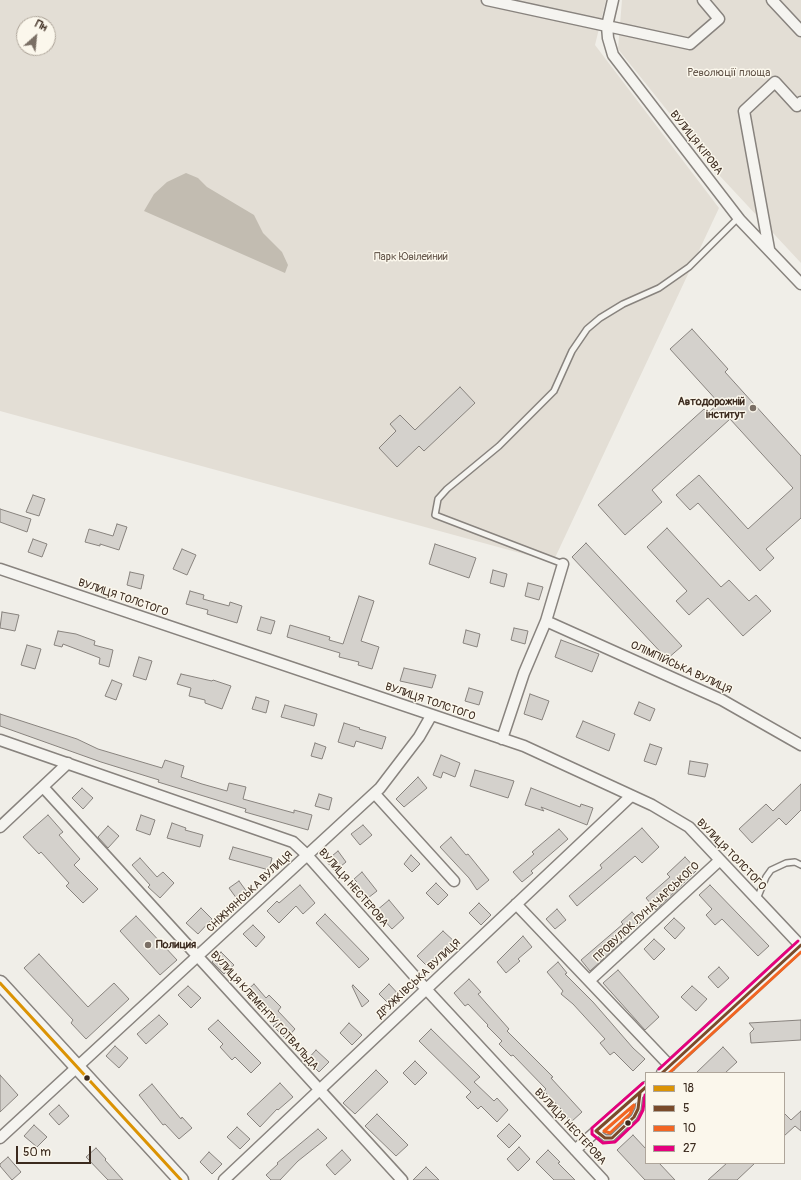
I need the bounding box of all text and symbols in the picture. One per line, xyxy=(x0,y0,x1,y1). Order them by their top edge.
north arrow xyxy=(16,16,56,56)
text: Пн xyxy=(33,17,50,34)
park label: Революції площа xyxy=(688,66,770,80)
street label: ВУЛИЦЯ КІРОВА xyxy=(667,108,725,178)
park label: Парк Ювілейний xyxy=(374,250,448,264)
place label: Автодорожній інститут xyxy=(678,395,745,421)
marker: Автодорожній інститут xyxy=(748,403,758,413)
street label: ВУЛИЦЯ ТОЛСТОГО xyxy=(76,576,170,620)
street label: ОЛІМПІЙСЬКА ВУЛИЦЯ xyxy=(628,639,734,697)
street label: ВУЛИЦЯ ТОЛСТОГО xyxy=(383,680,477,724)
street label: ВУЛИЦЯ ТОЛСТОГО xyxy=(693,816,769,894)
street label: ВУЛИЦЯ НЕСТЕРОВА xyxy=(315,846,391,930)
street label: СНІЖНЯНСЬКА ВУЛИЦЯ xyxy=(204,849,296,935)
street label: ПРОВУЛОК ЛУНАЧАРСЬКОГО xyxy=(591,860,703,964)
street label: ДРУЖКІВСЬКА ВУЛИЦЯ xyxy=(374,937,464,1021)
place label: Полиция xyxy=(156,938,196,952)
marker: Полиция xyxy=(143,940,153,950)
street label: ВУЛИЦЯ КЛЕМЕНТУ ГОТВАЛЬДА xyxy=(207,949,321,1073)
legend xyxy=(645,1072,785,1164)
unlabelled marker xyxy=(82,1073,92,1083)
text: 18 xyxy=(683,1081,694,1096)
street label: ВУЛИЦЯ НЕСТЕРОВА xyxy=(531,1086,609,1168)
text: 5 xyxy=(683,1101,690,1116)
unlabelled marker xyxy=(623,1118,633,1128)
text: 10 xyxy=(683,1121,696,1136)
scale bar xyxy=(18,1138,93,1164)
text: 27 xyxy=(683,1141,696,1156)
text: 50 m xyxy=(23,1145,51,1160)

